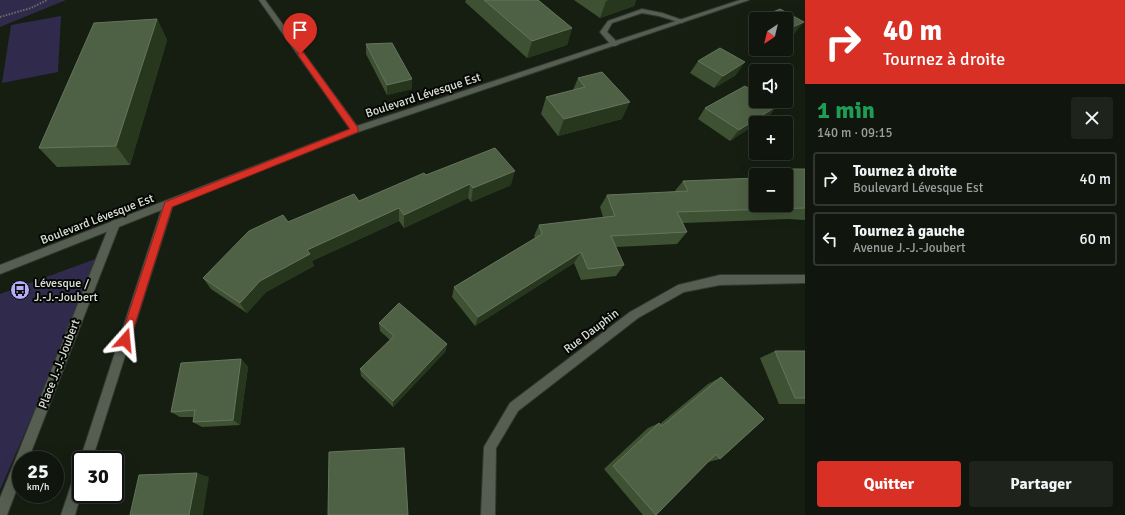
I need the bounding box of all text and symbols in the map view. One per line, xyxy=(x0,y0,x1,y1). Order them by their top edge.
north arrow xyxy=(749,12,793,56)
map controls xyxy=(749,12,793,212)
pin xyxy=(283,13,317,54)
text: 40 m xyxy=(883,14,942,48)
icon: right xyxy=(817,16,869,68)
icon: arrive xyxy=(289,19,311,41)
text: Tournez à droite xyxy=(883,48,1005,70)
button: sound xyxy=(749,64,793,108)
street label: Boulevard Lévesque Est xyxy=(364,70,483,121)
text: 1 min xyxy=(817,95,875,125)
button: close xyxy=(1071,97,1113,139)
button: + xyxy=(749,116,793,160)
text: 140 m · 09:15 xyxy=(817,125,893,141)
text: Tournez à droite xyxy=(853,162,957,180)
button: − xyxy=(749,168,793,212)
icon: right xyxy=(819,168,841,190)
text: 40 m xyxy=(1080,170,1111,188)
text: Boulevard Lévesque Est xyxy=(853,180,983,196)
street label: Boulevard Lévesque Est xyxy=(38,191,156,248)
text: Tournez à gauche xyxy=(853,222,965,240)
icon: left xyxy=(819,228,841,250)
text: 60 m xyxy=(1080,230,1111,248)
text: Avenue J.-J.-Joubert xyxy=(853,240,966,256)
place label: Lévesque / J.-J.-Joubert xyxy=(34,276,98,305)
bus stop icon: Lévesque / J.-J.-Joubert xyxy=(9,279,31,301)
street label: Rue Dauphin xyxy=(561,306,622,357)
street label: Place J.-J.-Joubert xyxy=(36,317,83,411)
position arrow xyxy=(104,319,146,361)
speed limit sign: 30 xyxy=(72,451,124,503)
text: 25 xyxy=(27,459,49,484)
button: Quitter xyxy=(817,461,961,507)
button: Partager xyxy=(969,461,1113,507)
text: km/h xyxy=(27,481,49,493)

